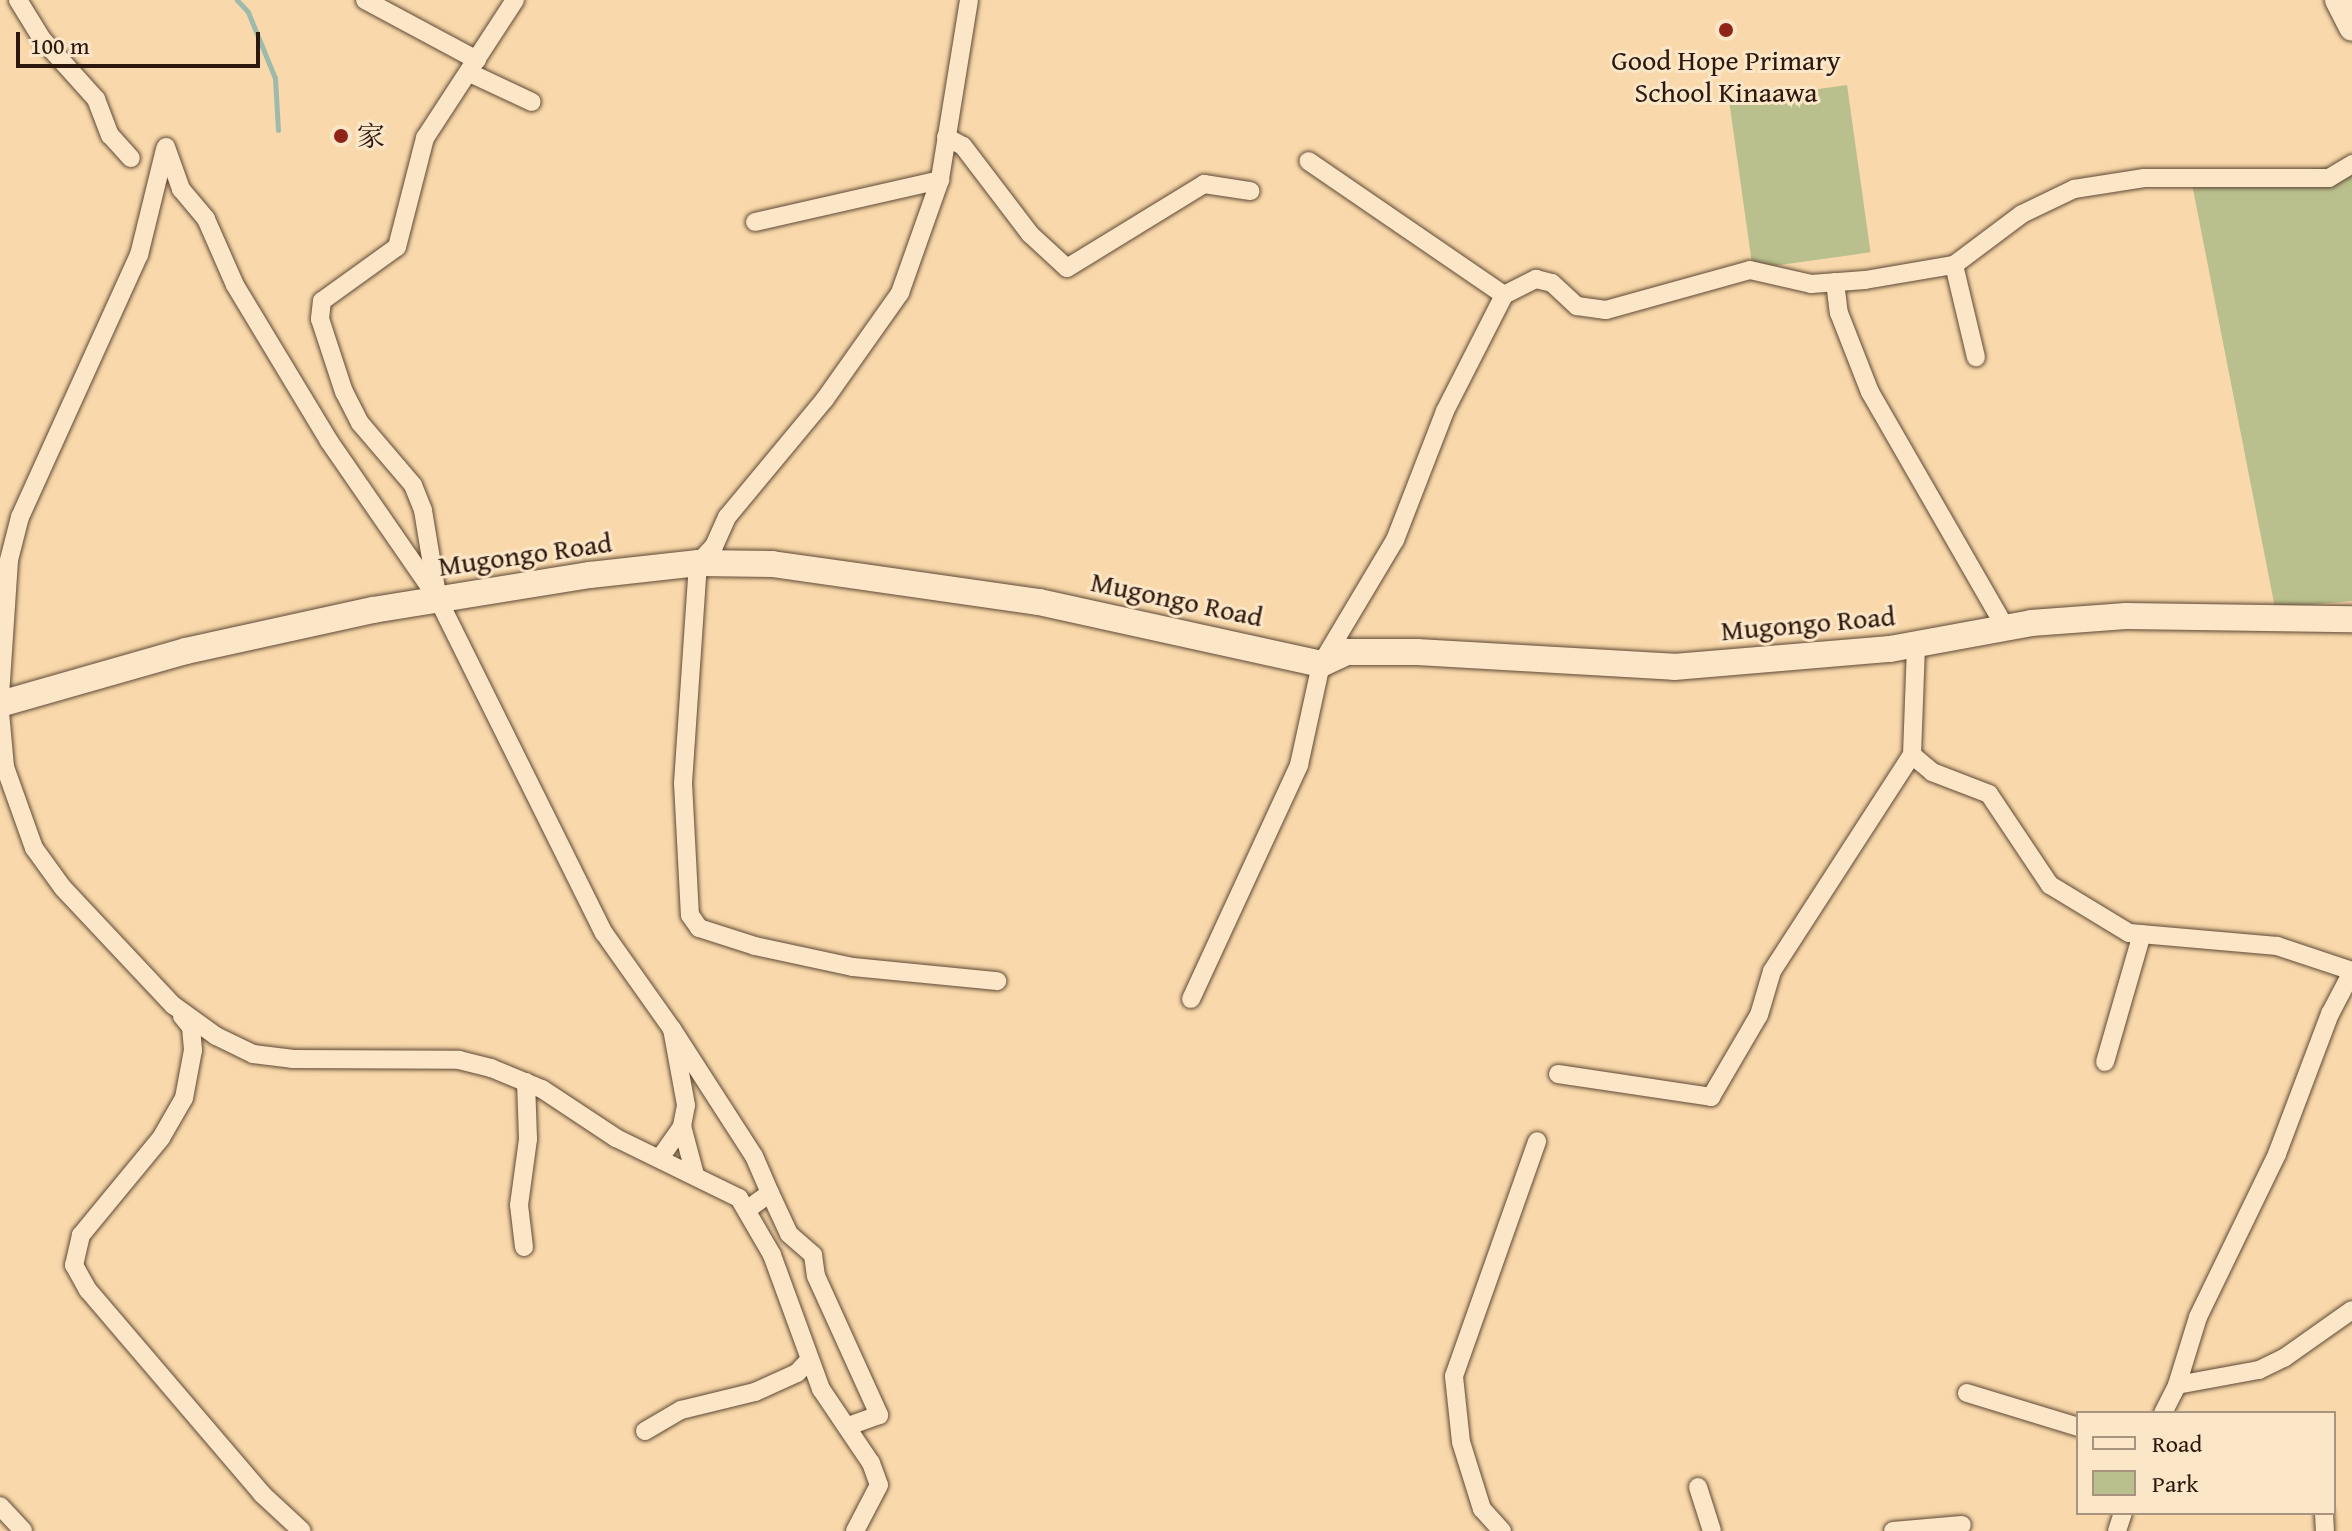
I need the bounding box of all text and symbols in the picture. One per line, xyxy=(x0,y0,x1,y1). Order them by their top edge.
scale bar xyxy=(20,16,264,66)
marker: Good Hope Primary School Kinaawa xyxy=(1717,21,1735,39)
text: 100 m xyxy=(30,28,90,63)
place label: Good Hope Primary School Kinaawa xyxy=(1611,43,1841,109)
place label: 家 xyxy=(357,119,385,153)
marker: 家 xyxy=(332,127,350,145)
street label: Mugongo Road xyxy=(436,525,614,583)
street label: Mugongo Road xyxy=(1088,564,1266,634)
street label: Mugongo Road xyxy=(1719,599,1897,647)
legend xyxy=(2076,1411,2336,1515)
text: Road xyxy=(2152,1426,2202,1461)
text: Park xyxy=(2152,1466,2198,1501)

